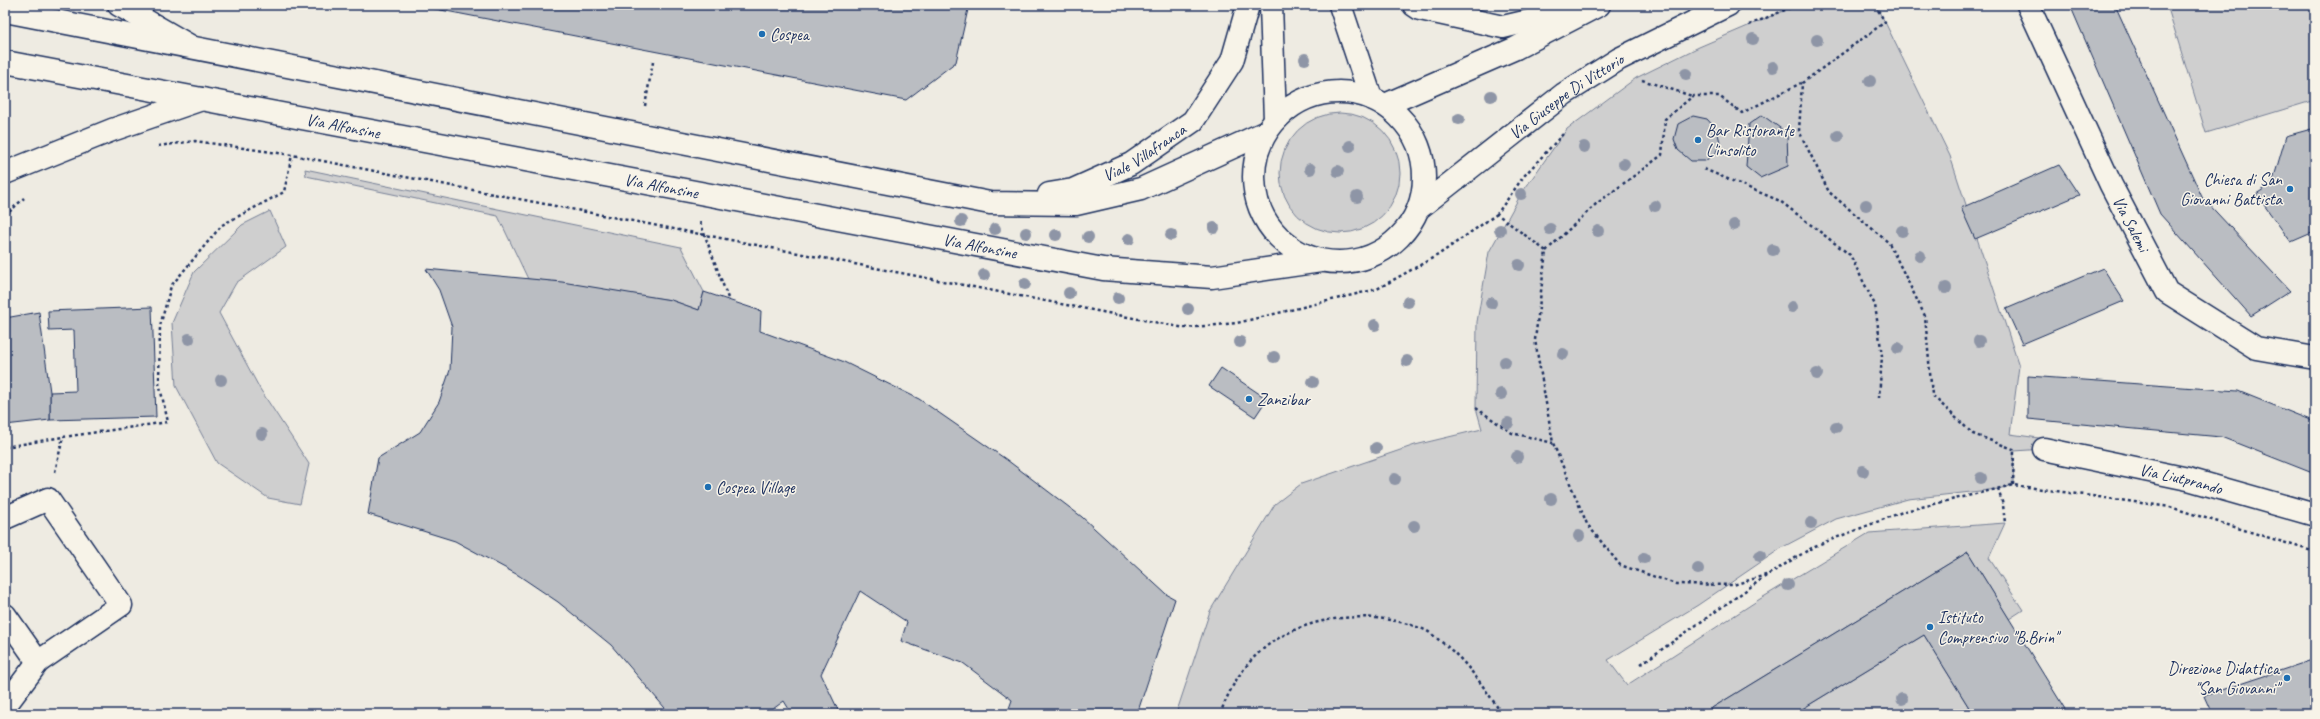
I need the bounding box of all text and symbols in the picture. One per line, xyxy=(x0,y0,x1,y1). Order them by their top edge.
place label: Cospea xyxy=(770,24,811,45)
marker: Cospea xyxy=(757,29,767,39)
street label: Via Giuseppe Di Vittorio xyxy=(1505,47,1628,144)
street label: Via Alfonsine xyxy=(304,108,383,143)
street label: Viale Villafranca xyxy=(1099,118,1191,186)
place label: Bar Ristorante L'insolito xyxy=(1706,120,1795,161)
marker: Bar Ristorante L'insolito xyxy=(1693,135,1703,145)
street label: Via Alfonsine xyxy=(623,169,702,203)
place label: Chiesa di San Giovanni Battista xyxy=(2180,169,2284,210)
marker: Chiesa di San Giovanni Battista xyxy=(2285,184,2295,194)
street label: Via Salemi xyxy=(2108,192,2155,257)
street label: Via Alfonsine xyxy=(941,229,1020,263)
place label: Zanzibar xyxy=(1257,389,1312,410)
marker: Zanzibar xyxy=(1244,394,1254,404)
street label: Via Liutprando xyxy=(2138,459,2226,499)
place label: Cospea Village xyxy=(716,477,796,498)
marker: Cospea Village xyxy=(703,482,713,492)
place label: Istituto Comprensivo "B.Brin" xyxy=(1938,607,2062,648)
marker: Istituto Comprensivo "B.Brin" xyxy=(1925,622,1935,632)
place label: Direzione Didattica "San Giovanni" xyxy=(2168,658,2283,699)
marker: Direzione Didattica "San Giovanni" xyxy=(2282,673,2292,683)

